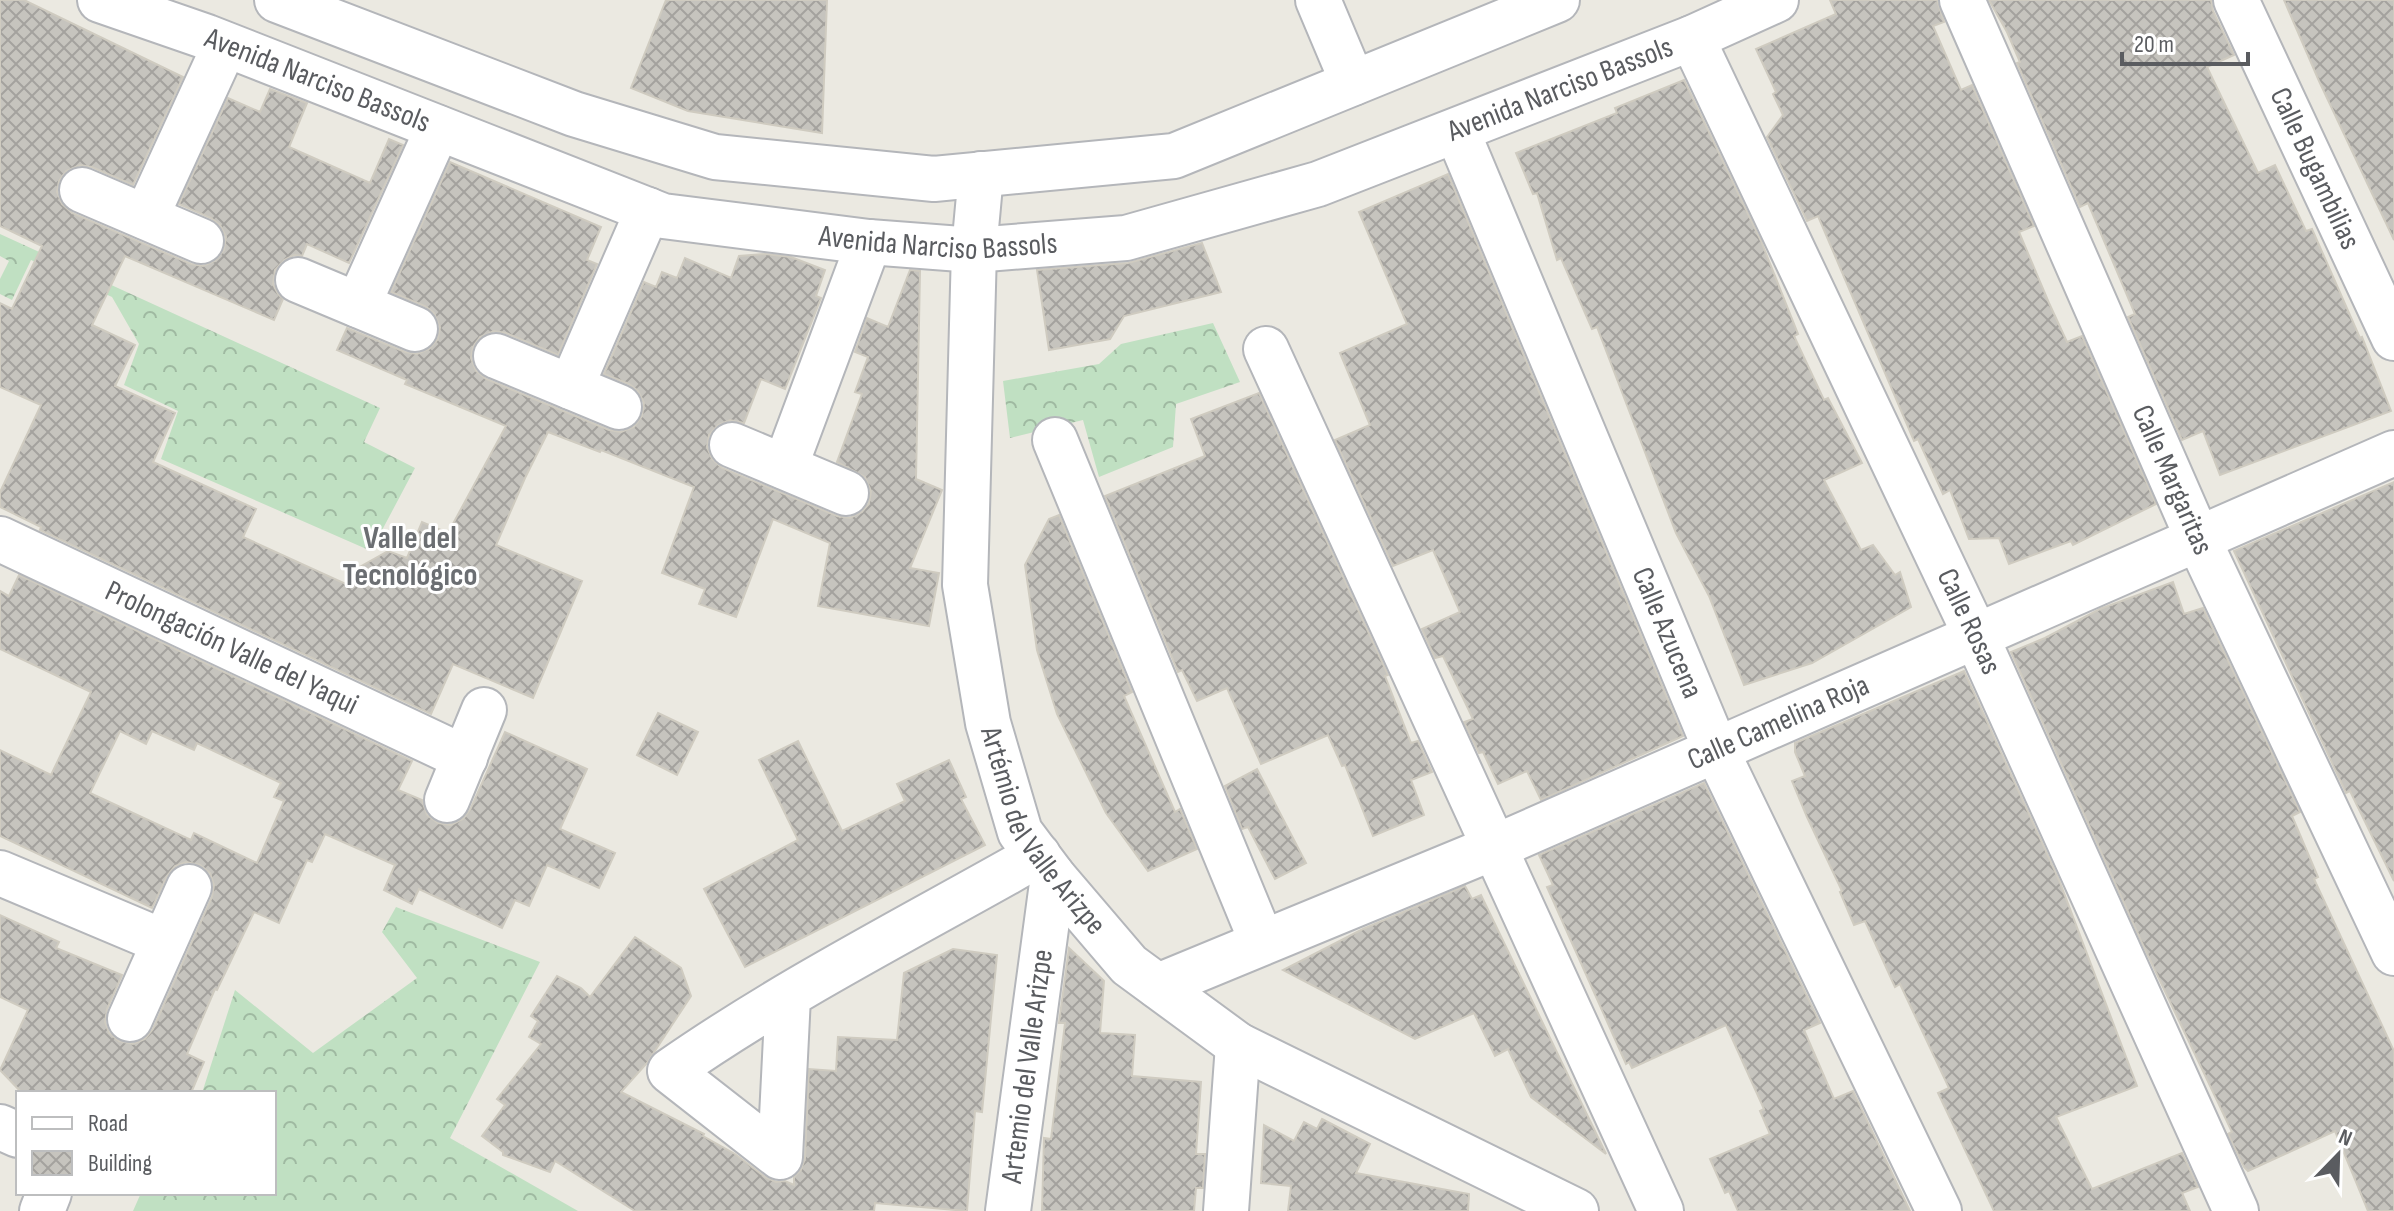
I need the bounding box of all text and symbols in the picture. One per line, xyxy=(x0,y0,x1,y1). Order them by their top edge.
scale bar xyxy=(2122,16,2248,66)
street label: Avenida Narciso Bassols xyxy=(199,20,435,141)
street label: Avenida Narciso Bassols xyxy=(1441,29,1678,150)
text: 20 m xyxy=(2134,30,2174,59)
street label: Calle Bugambilias xyxy=(2262,82,2368,255)
street label: Avenida Narciso Bassols xyxy=(816,218,1059,268)
street label: Calle Margaritas xyxy=(2124,400,2221,561)
district label: Valle del Tecnológico xyxy=(343,519,477,595)
street label: Calle Azucena xyxy=(1624,562,1710,704)
street label: Calle Rosas xyxy=(1929,563,2009,680)
street label: Prolongación Valle del Yaqui xyxy=(99,573,364,723)
street label: Calle Camelina Roja xyxy=(1682,667,1875,778)
street label: Artémio del Valle Arizpe xyxy=(972,722,1113,942)
street label: Artemio del Valle Arizpe xyxy=(994,947,1061,1186)
legend xyxy=(16,1091,276,1195)
text: Road xyxy=(88,1109,128,1138)
north arrow xyxy=(2298,1115,2378,1195)
text: N xyxy=(2335,1123,2356,1153)
text: Building xyxy=(88,1149,152,1178)

